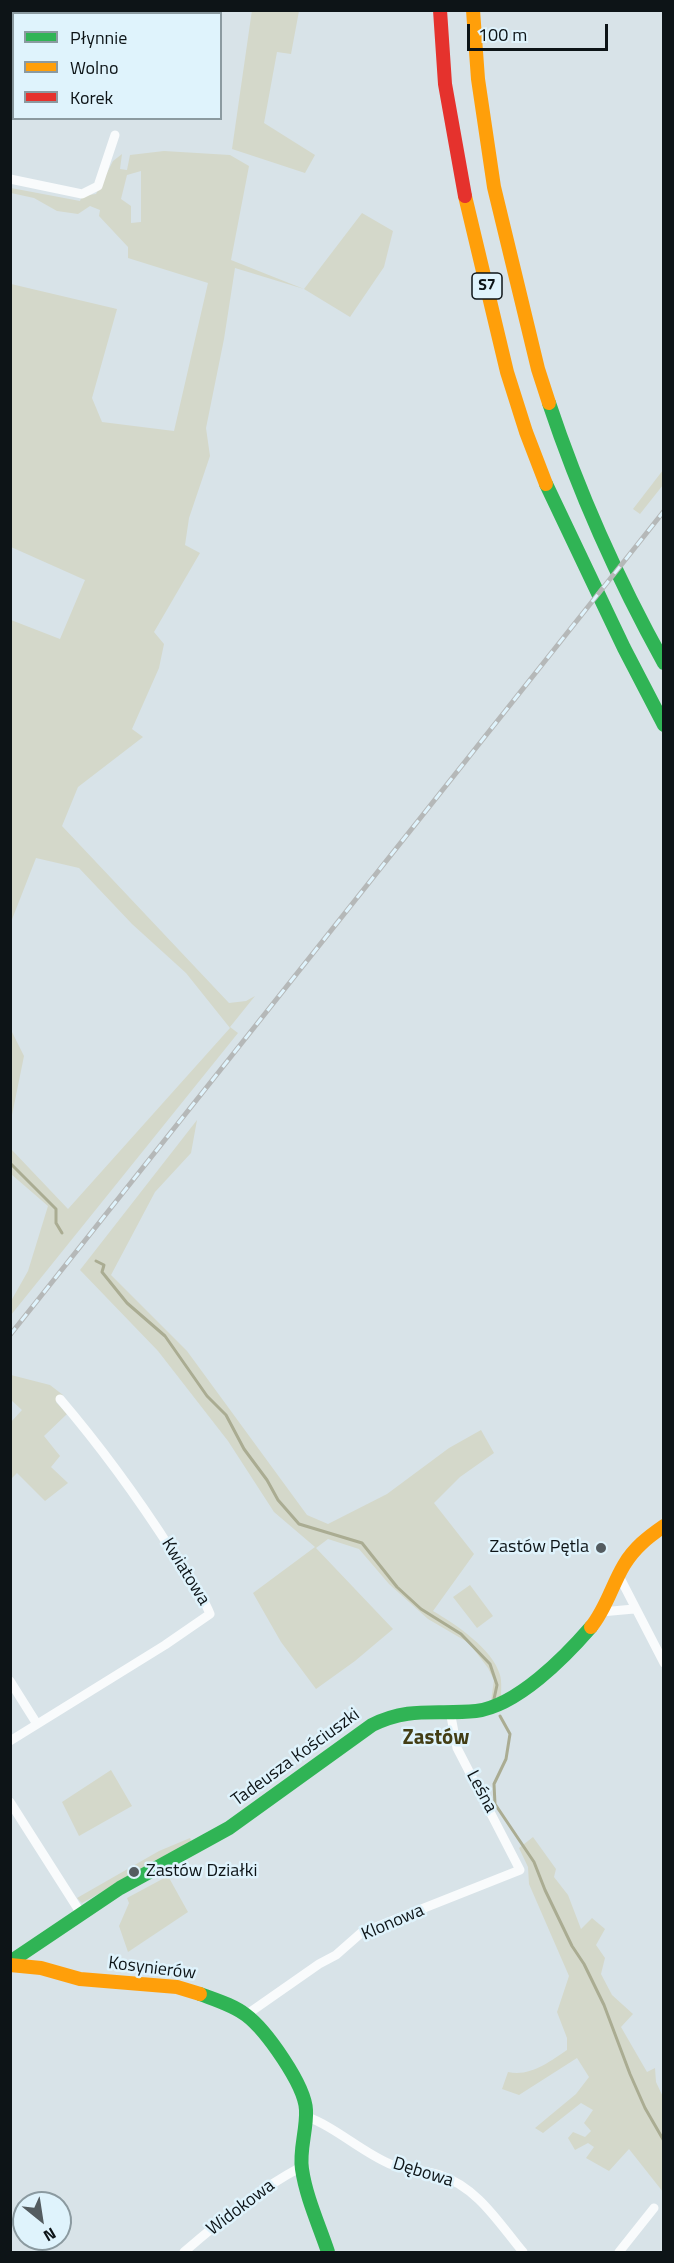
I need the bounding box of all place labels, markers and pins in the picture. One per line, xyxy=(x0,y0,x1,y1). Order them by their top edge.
place label: Zastów Pętla xyxy=(489,1537,589,1559)
marker: Zastów Pętla xyxy=(594,1541,608,1555)
place label: Zastów Działki xyxy=(146,1861,257,1883)
marker: Zastów Działki xyxy=(127,1865,141,1879)

